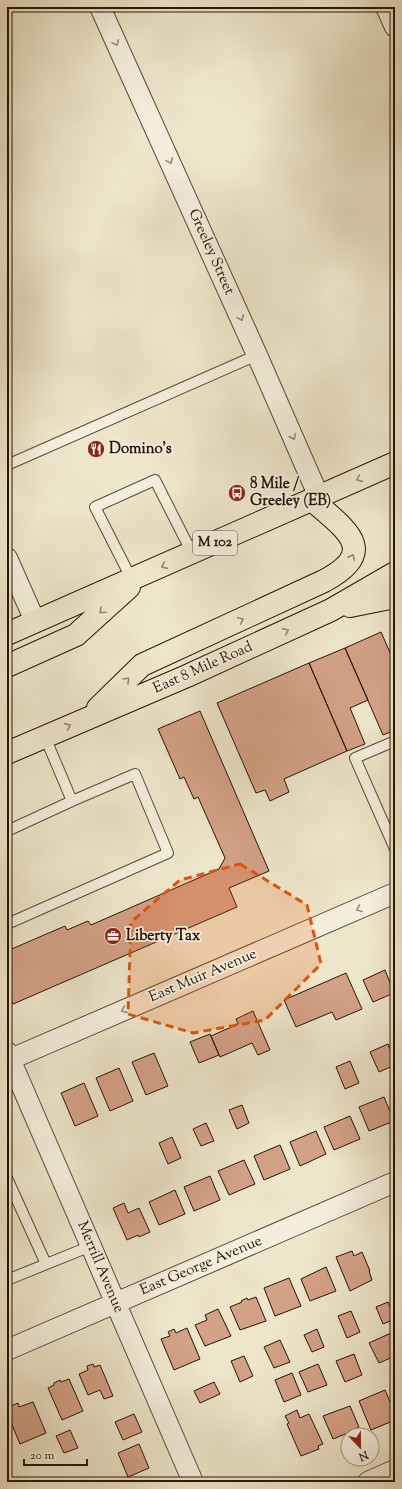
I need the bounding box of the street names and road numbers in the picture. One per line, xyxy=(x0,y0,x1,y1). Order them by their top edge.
street label: Greeley Street xyxy=(183,206,239,298)
road number: M 102 xyxy=(193,531,237,555)
street label: East 8 Mile Road xyxy=(150,636,257,699)
street label: East Muir Avenue xyxy=(146,944,260,1008)
street label: Merrill Avenue xyxy=(71,1218,129,1316)
street label: East George Avenue xyxy=(137,1231,265,1301)

